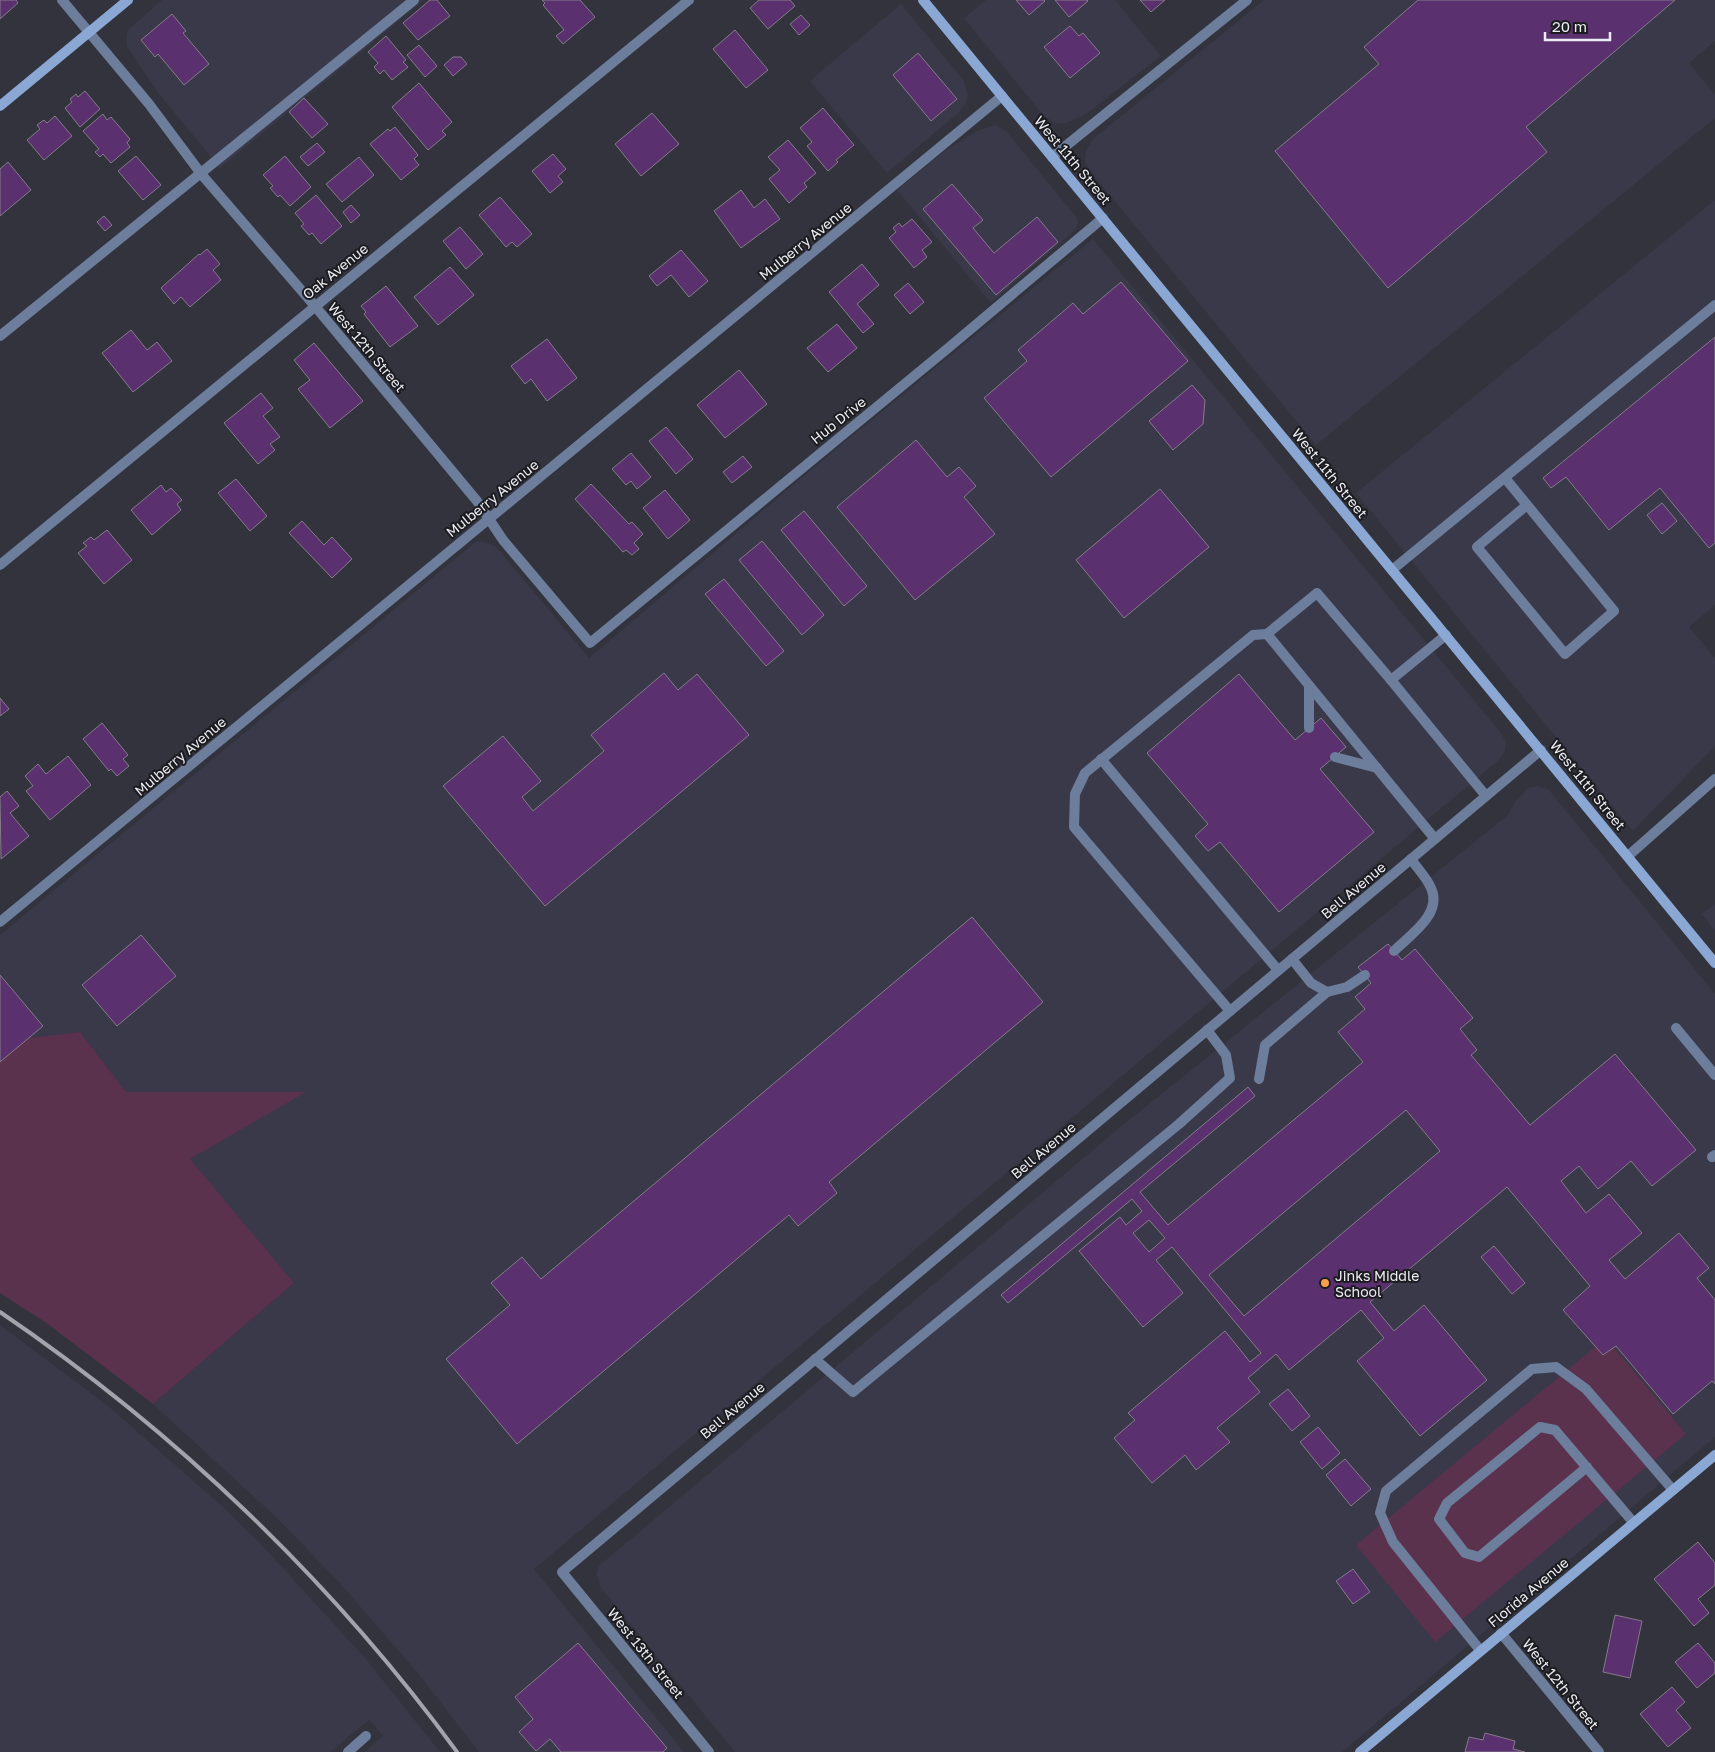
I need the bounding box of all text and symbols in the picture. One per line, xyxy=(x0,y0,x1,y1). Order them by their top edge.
scale bar xyxy=(1545,10,1610,42)
text: 20 m xyxy=(1552,17,1587,35)
street label: West 11th Street xyxy=(1031,112,1115,208)
street label: Mulberry Avenue xyxy=(755,199,855,283)
street label: Oak Avenue xyxy=(299,240,371,302)
street label: West 12th Street xyxy=(325,299,409,395)
street label: Hub Drive xyxy=(807,393,869,447)
street label: West 11th Street xyxy=(1289,425,1371,521)
street label: Mulberry Avenue xyxy=(442,456,542,540)
street label: Mulberry Avenue xyxy=(131,713,229,799)
street label: West 11th Street xyxy=(1547,737,1629,833)
street label: Bell Avenue xyxy=(1317,858,1389,922)
street label: Bell Avenue xyxy=(1007,1118,1079,1182)
place label: Jinks Middle School xyxy=(1335,1267,1419,1300)
marker: Jinks Middle School xyxy=(1319,1277,1331,1289)
street label: Bell Avenue xyxy=(696,1378,768,1442)
street label: Florida Avenue xyxy=(1484,1553,1572,1631)
street label: West 13th Street xyxy=(604,1604,688,1702)
street label: West 12th Street xyxy=(1519,1635,1603,1733)

